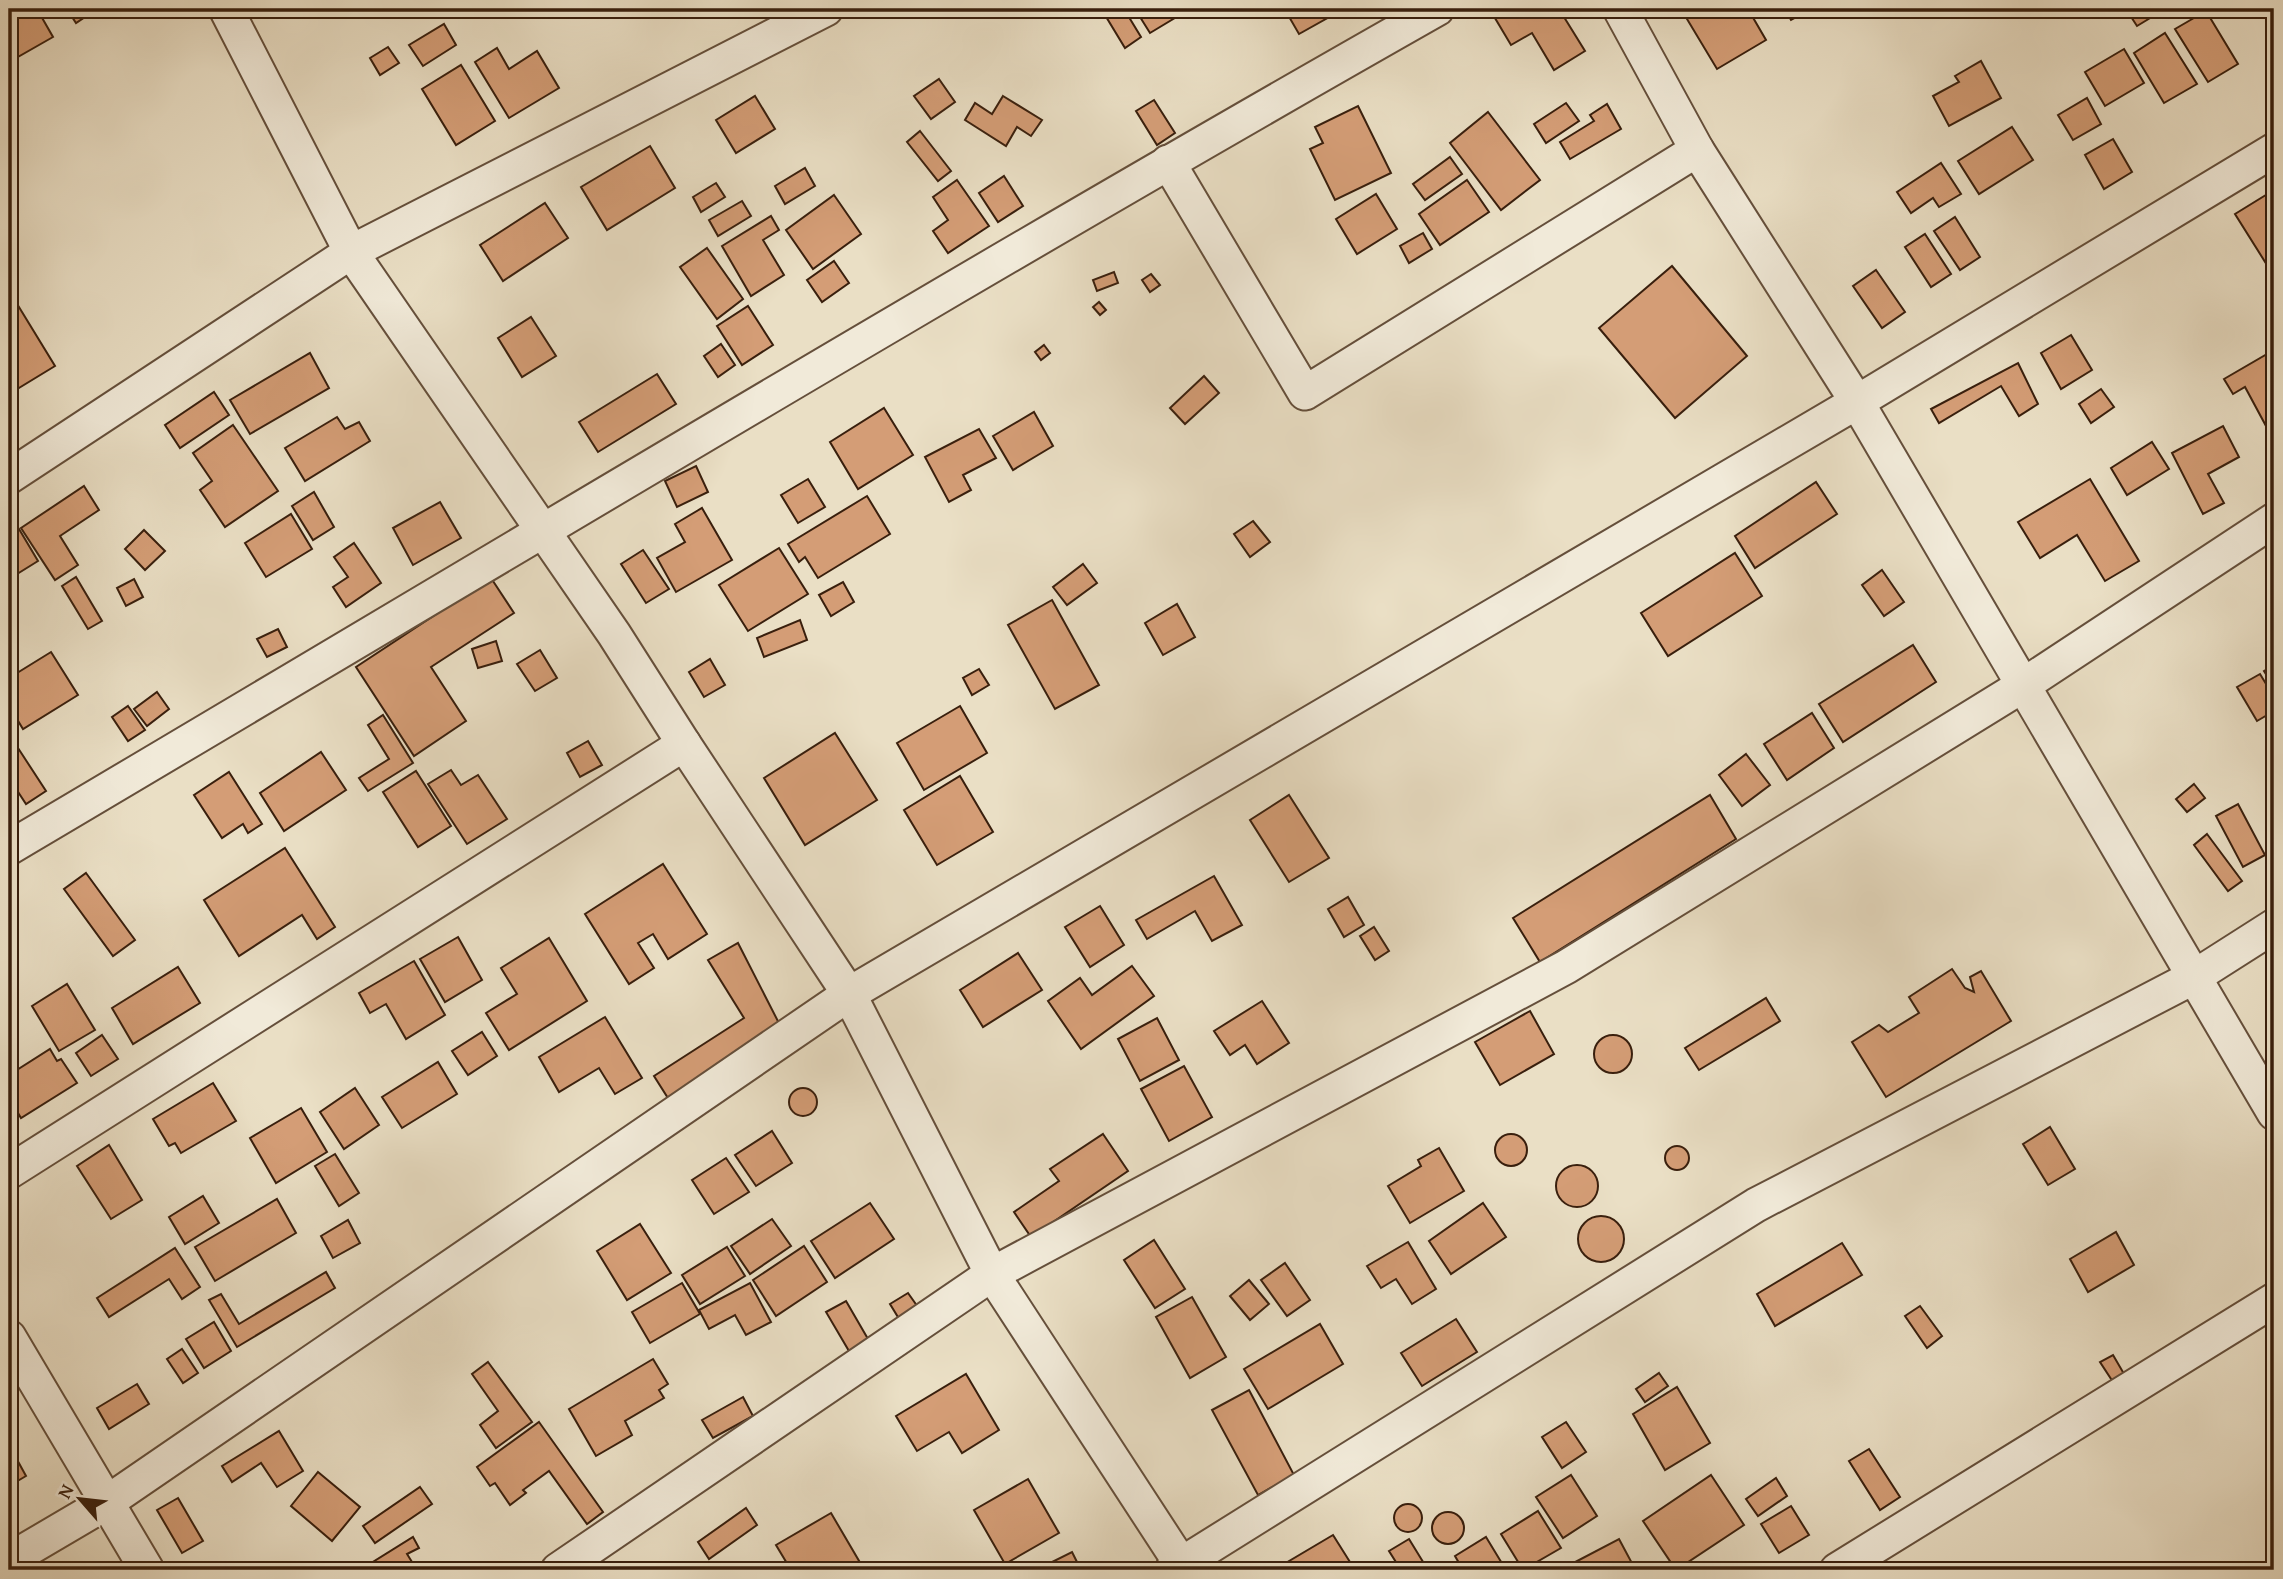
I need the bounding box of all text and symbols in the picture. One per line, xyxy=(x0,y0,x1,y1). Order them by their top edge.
north arrow xyxy=(46,1464,116,1534)
text: N xyxy=(50,1479,80,1503)

